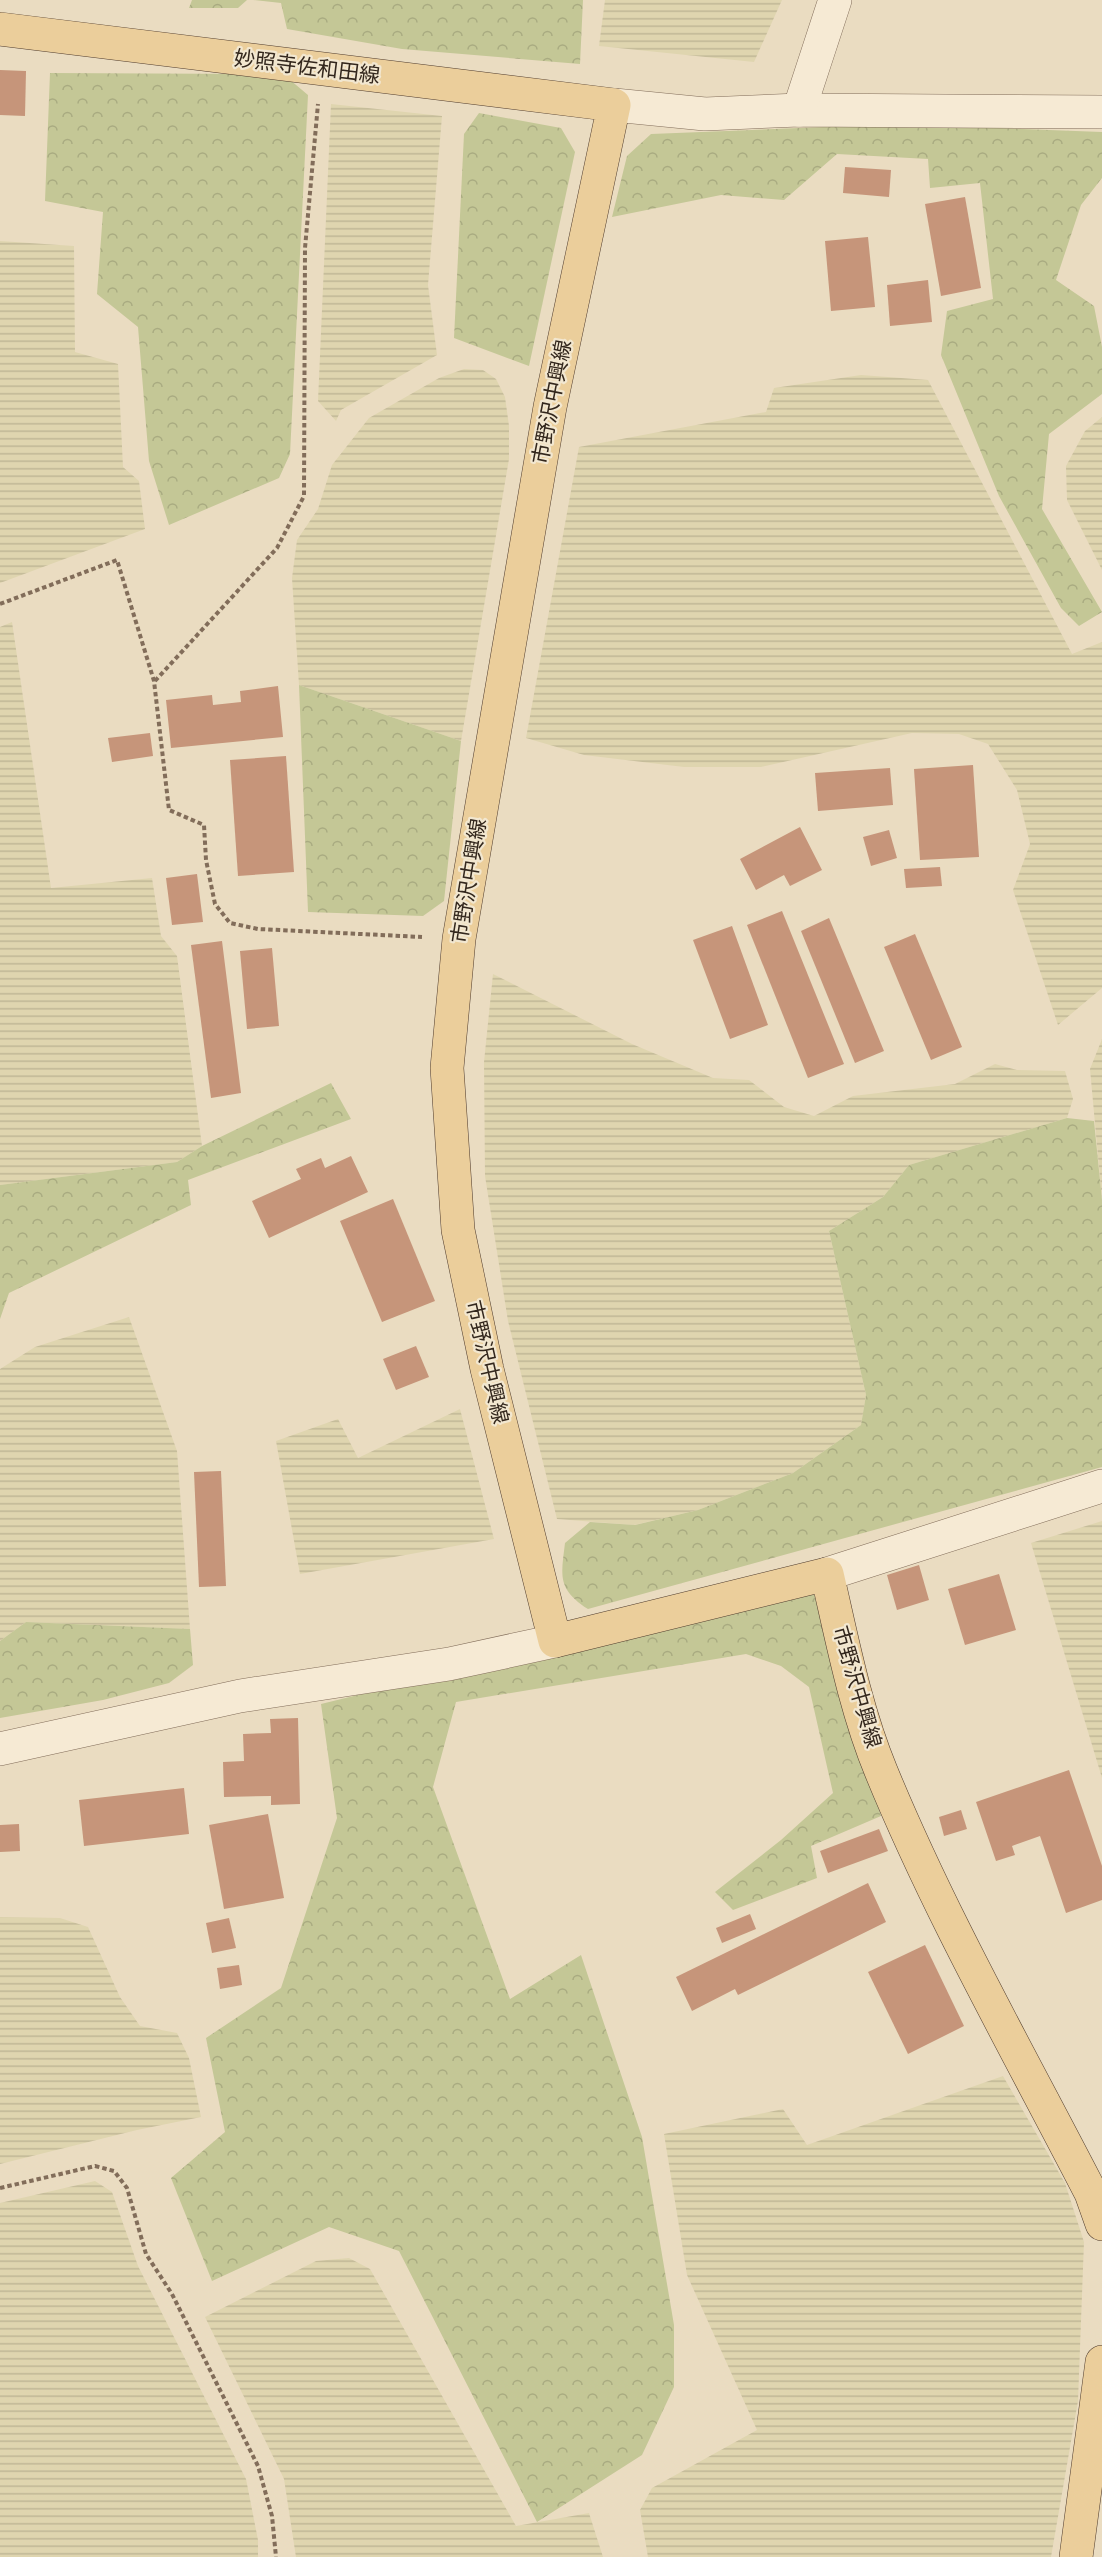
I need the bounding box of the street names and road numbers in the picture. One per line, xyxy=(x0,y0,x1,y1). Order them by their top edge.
street label: 妙照寺佐和田線 xyxy=(233,45,382,88)
street label: 市野沢中興線 xyxy=(527,338,576,466)
street label: 市野沢中興線 xyxy=(446,817,491,945)
street label: 市野沢中興線 xyxy=(461,1298,514,1426)
street label: 市野沢中興線 xyxy=(828,1623,887,1751)

